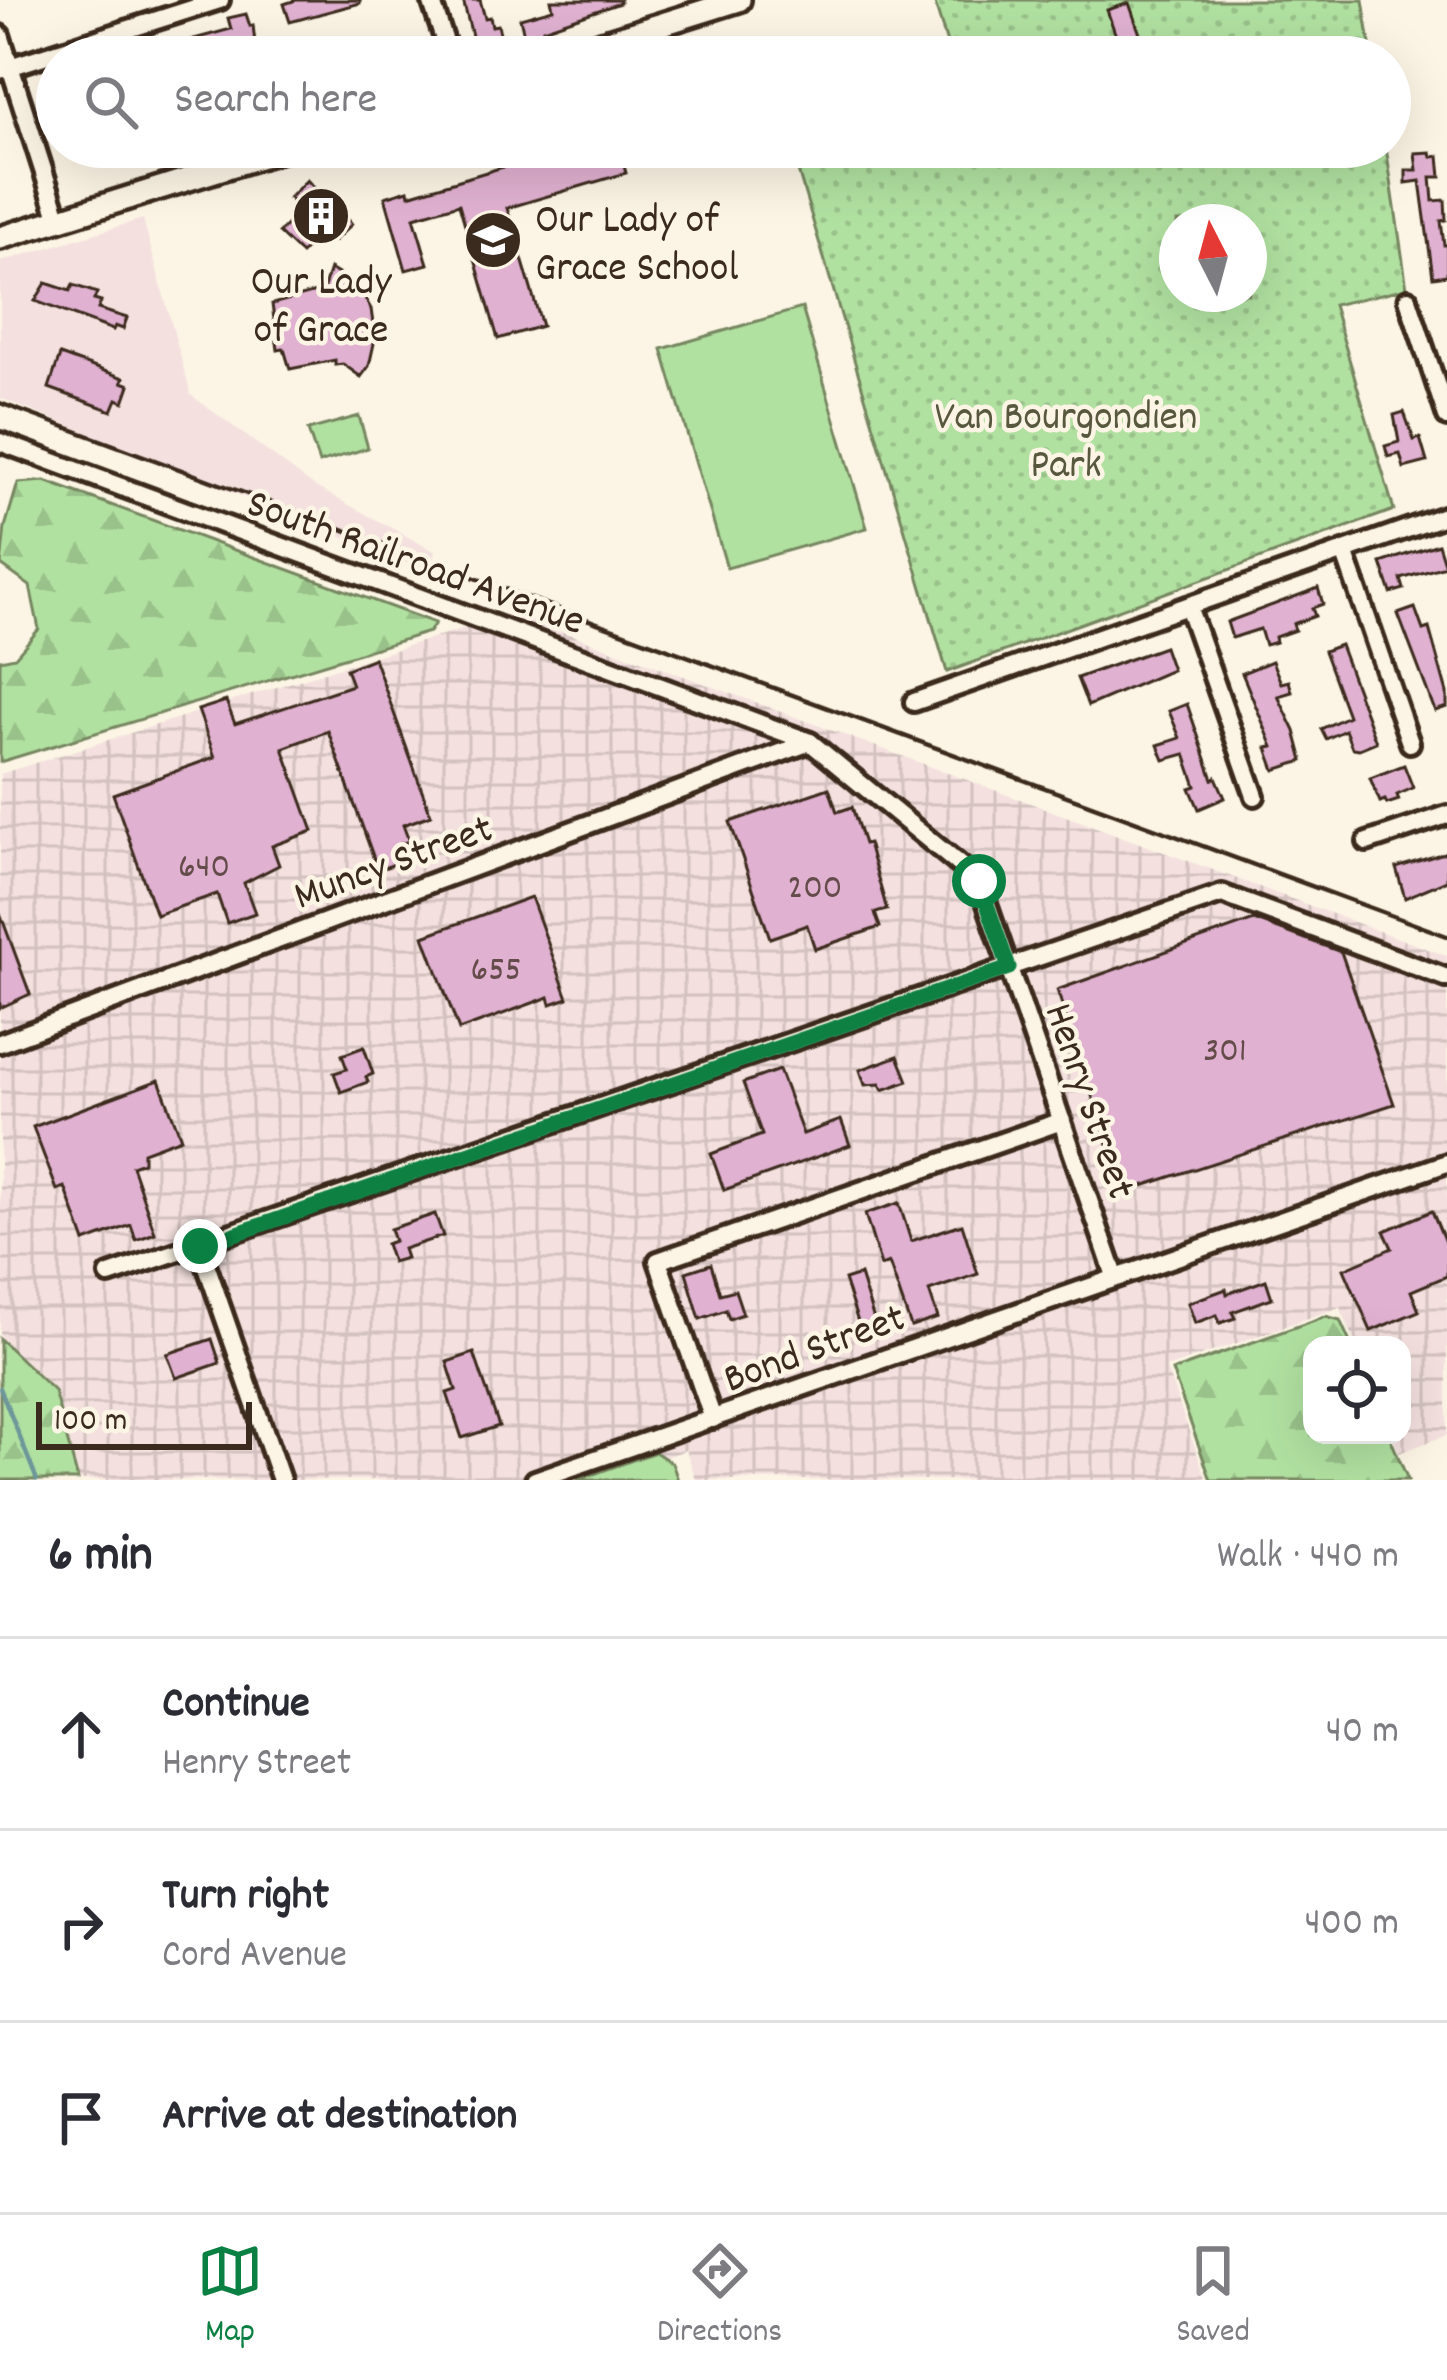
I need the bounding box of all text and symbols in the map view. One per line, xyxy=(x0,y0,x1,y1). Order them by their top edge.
search box xyxy=(36,36,1411,168)
icon: search xyxy=(78,69,144,135)
text: Search here xyxy=(174,70,377,134)
building icon: Our Lady of Grace xyxy=(290,185,352,247)
place label: Our Lady of Grace School xyxy=(535,193,739,301)
north arrow xyxy=(1159,204,1267,312)
school or university icon: Our Lady of Grace School xyxy=(462,209,524,271)
place label: Our Lady of Grace xyxy=(251,255,392,363)
park label: Van Bourgondien Park xyxy=(935,390,1197,498)
street label: South Railroad Avenue xyxy=(237,477,592,655)
street label: Muncy Street xyxy=(287,802,502,929)
house number: 640 xyxy=(178,843,230,895)
route start xyxy=(952,854,1006,908)
house number: 200 xyxy=(788,864,842,916)
house number: 655 xyxy=(471,946,521,998)
street label: Henry Street xyxy=(1025,996,1148,1208)
house number: 301 xyxy=(1203,1027,1247,1079)
route end xyxy=(173,1219,227,1273)
street label: Bond Street xyxy=(716,1291,915,1412)
map controls xyxy=(1303,1336,1411,1444)
button: locate xyxy=(1303,1336,1411,1444)
scale bar xyxy=(36,1396,252,1449)
text: 100 m xyxy=(54,1399,127,1446)
text: 6 min xyxy=(48,1522,153,1594)
text: Walk · 440 m xyxy=(1217,1531,1399,1586)
text: Continue xyxy=(162,1674,310,1738)
icon: ahead xyxy=(48,1701,114,1767)
text: 40 m xyxy=(1326,1706,1399,1761)
text: Henry Street xyxy=(162,1738,351,1793)
text: Turn right xyxy=(162,1866,329,1930)
icon: right xyxy=(48,1893,114,1959)
text: 400 m xyxy=(1305,1898,1399,1953)
text: Cord Avenue xyxy=(162,1930,347,1985)
icon: arrive xyxy=(48,2085,114,2151)
text: Arrive at destination xyxy=(162,2086,517,2150)
tab: Map xyxy=(197,2238,263,2357)
tab: Directions xyxy=(657,2238,782,2357)
tab: Saved xyxy=(1176,2238,1250,2357)

